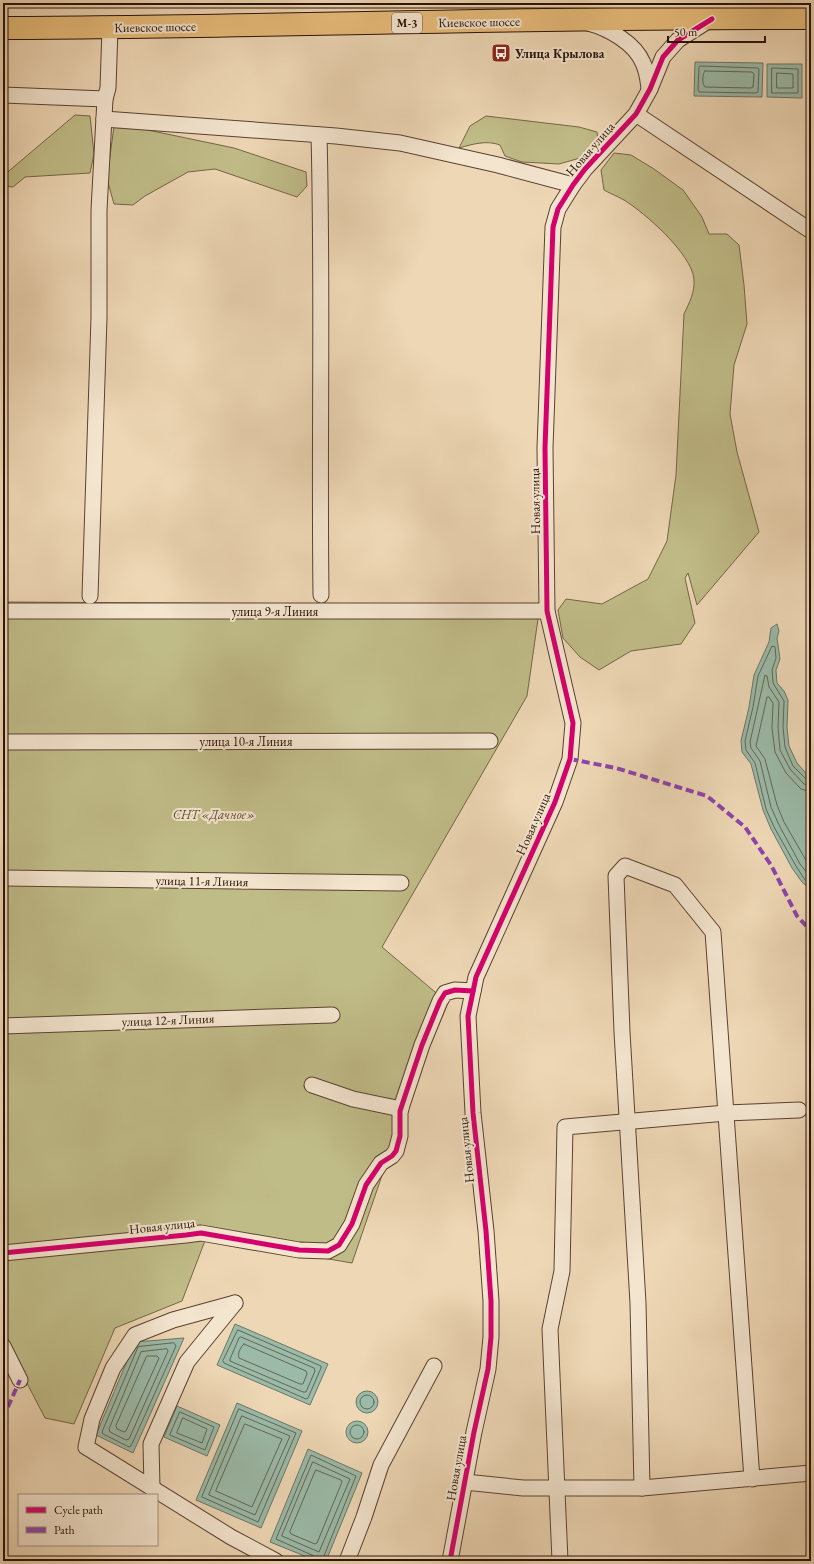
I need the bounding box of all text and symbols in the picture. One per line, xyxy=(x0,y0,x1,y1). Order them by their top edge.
road number: М-3 xyxy=(392,13,422,33)
street label: Киевское шоссе xyxy=(438,13,520,31)
street label: Киевское шоссе xyxy=(114,18,196,36)
scale bar xyxy=(668,18,765,44)
text: 50 m xyxy=(674,24,698,40)
bus stop icon: Улица Крылова xyxy=(490,42,512,64)
place label: Улица Крылова xyxy=(514,45,605,62)
street label: Новая улица xyxy=(562,118,619,180)
street label: Новая улица xyxy=(526,467,544,534)
street label: улица 9-я Линия xyxy=(232,603,319,620)
street label: улица 10-я Линия xyxy=(200,733,293,750)
street label: Новая улица xyxy=(512,789,555,858)
park label: СНТ «Дачное» xyxy=(173,806,255,823)
street label: улица 11-я Линия xyxy=(155,872,249,890)
street label: улица 12-я Линия xyxy=(121,1010,215,1030)
street label: Новая улица xyxy=(454,1115,478,1184)
street label: Новая улица xyxy=(128,1214,197,1238)
street label: Новая улица xyxy=(442,1433,470,1502)
legend xyxy=(18,1494,158,1546)
text: Cycle path xyxy=(54,1502,103,1518)
text: Path xyxy=(54,1522,75,1538)

